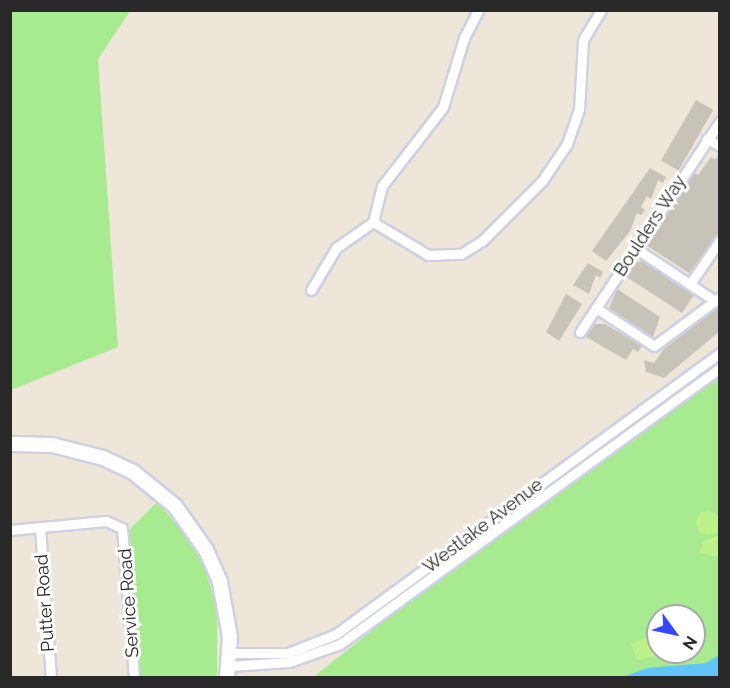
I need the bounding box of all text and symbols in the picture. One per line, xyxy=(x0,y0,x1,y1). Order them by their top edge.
street label: Boulders Way xyxy=(609,171,691,281)
street label: Westlake Avenue xyxy=(419,474,547,578)
street label: Service Road xyxy=(114,548,144,658)
street label: Putter Road xyxy=(31,553,59,653)
north arrow xyxy=(646,604,706,664)
text: N xyxy=(679,633,701,653)

